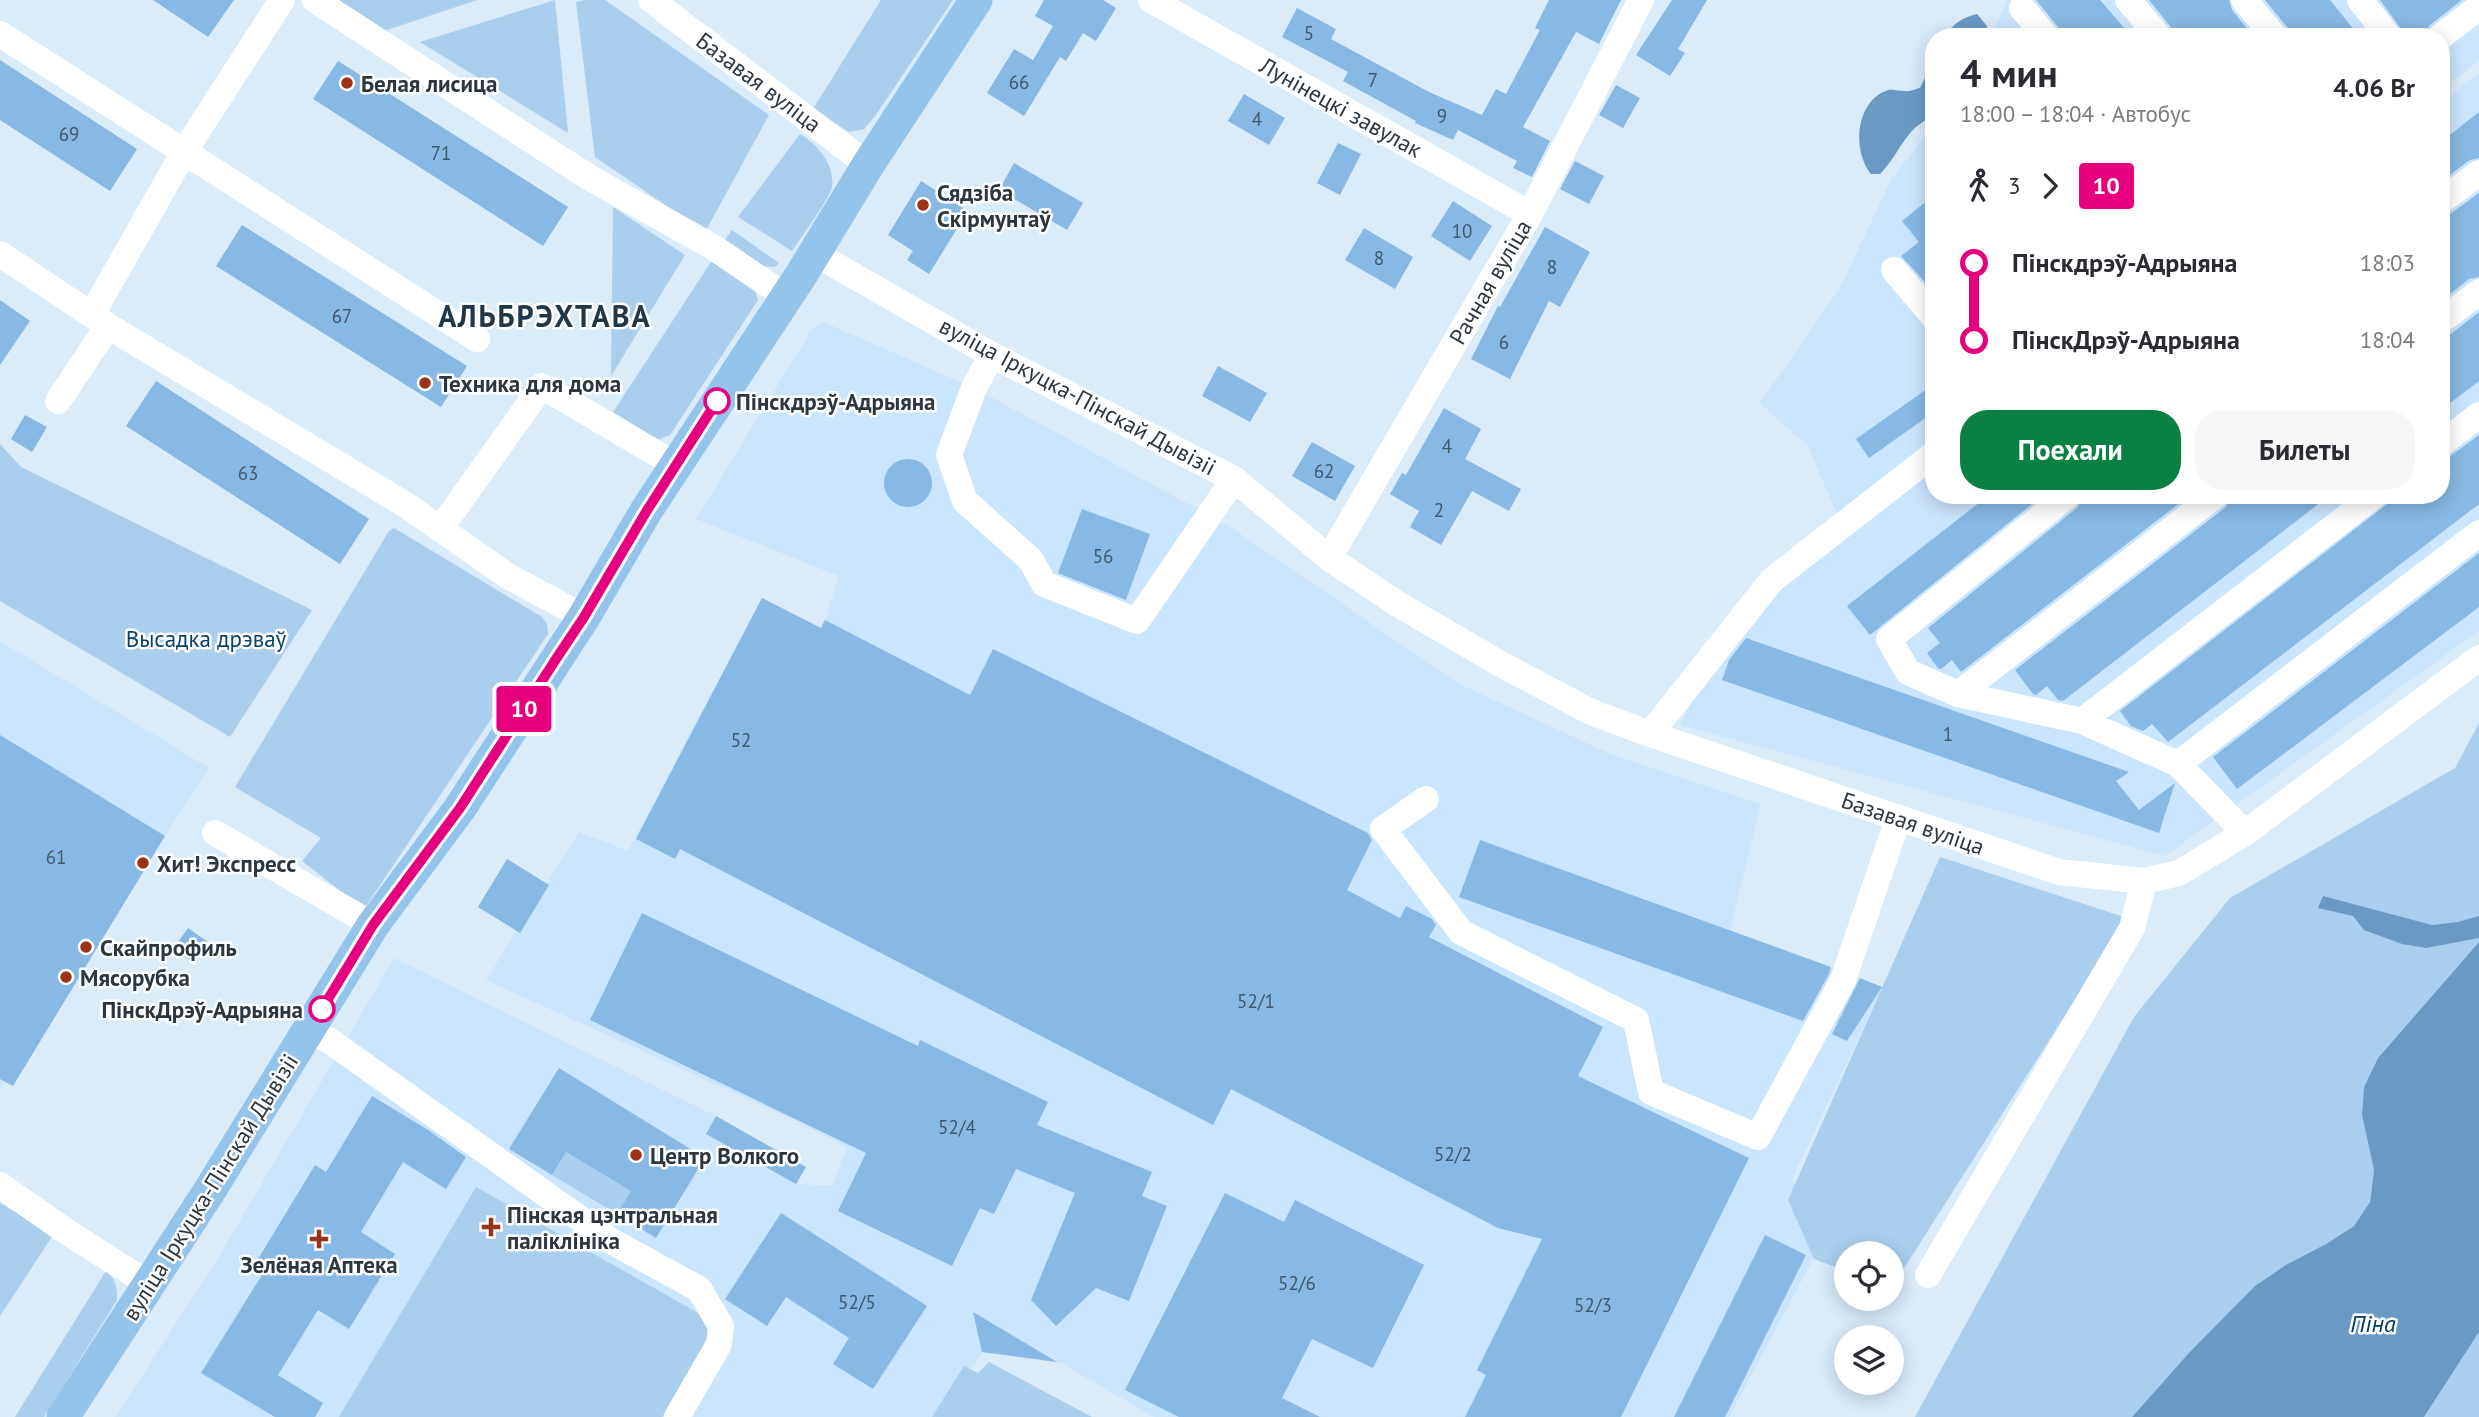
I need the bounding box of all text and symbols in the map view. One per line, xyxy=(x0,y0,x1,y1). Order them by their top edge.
house number: 5 xyxy=(1304,21,1314,45)
street label: Базавая вуліца xyxy=(691,26,827,138)
text: 4 мин xyxy=(1960,48,2058,97)
street label: Лунінецкі завулак xyxy=(1254,50,1427,164)
house number: 7 xyxy=(1368,68,1378,92)
place label: Белая лисица xyxy=(361,69,497,98)
house number: 66 xyxy=(1009,70,1029,94)
text: 4.06 Br xyxy=(2333,71,2415,104)
marker: Белая лисица xyxy=(339,75,355,91)
text: 18:00 – 18:04 · Автобус xyxy=(1960,99,2191,128)
house number: 9 xyxy=(1437,104,1447,128)
house number: 4 xyxy=(1252,107,1262,131)
house number: 69 xyxy=(59,122,79,146)
house number: 71 xyxy=(431,141,451,165)
icon: walk xyxy=(1960,167,1998,205)
icon: forward xyxy=(2031,167,2069,205)
text: 10 xyxy=(2093,170,2120,201)
text: 3 xyxy=(2008,171,2021,200)
place label: Сядзіба Скірмунтаў xyxy=(937,178,1051,233)
marker: Сядзіба Скірмунтаў xyxy=(915,197,931,213)
street label: Рачная вуліца xyxy=(1443,214,1537,350)
house number: 10 xyxy=(1452,219,1472,243)
house number: 8 xyxy=(1374,246,1384,270)
text: Пінскдрэў-Адрыяна xyxy=(2012,246,2237,279)
text: 18:03 xyxy=(2360,248,2415,277)
house number: 8 xyxy=(1547,255,1557,279)
district label: АЛЬБРЭХТАВА xyxy=(438,296,652,335)
house number: 67 xyxy=(332,304,352,328)
street label: вуліца Іркуцка-Пінскай Дывізіі xyxy=(935,311,1221,481)
text: ПінскДрэў-Адрыяна xyxy=(2012,323,2240,356)
text: 18:04 xyxy=(2360,325,2415,354)
house number: 6 xyxy=(1499,330,1509,354)
place label: Техника для дома xyxy=(439,369,621,398)
marker: Техника для дома xyxy=(417,375,433,391)
place label: Пінскдрэў-Адрыяна xyxy=(736,387,935,416)
marker: Пінскдрэў-Адрыяна xyxy=(704,388,730,414)
button: Поехали xyxy=(1960,410,2181,490)
button: Билеты xyxy=(2195,410,2415,490)
house number: 4 xyxy=(1442,434,1452,458)
house number: 62 xyxy=(1314,459,1334,483)
house number: 63 xyxy=(238,461,258,485)
house number: 2 xyxy=(1434,498,1444,522)
house number: 56 xyxy=(1093,544,1113,568)
park label: Высадка дрэваў xyxy=(126,624,287,653)
line badge: 10 xyxy=(492,686,556,732)
text: 10 xyxy=(510,693,538,724)
house number: 1 xyxy=(1943,722,1953,746)
house number: 52 xyxy=(731,728,751,752)
street label: Базавая вуліца xyxy=(1838,785,1988,861)
house number: 61 xyxy=(46,845,66,869)
place label: Хит! Экспресс xyxy=(157,849,296,878)
marker: Хит! Экспресс xyxy=(135,855,151,871)
place label: Скайпрофиль xyxy=(100,933,237,962)
marker: Скайпрофиль xyxy=(78,939,94,955)
place label: Мясорубка xyxy=(80,963,190,992)
marker: Мясорубка xyxy=(58,969,74,985)
house number: 52/1 xyxy=(1237,989,1275,1013)
place label: ПінскДрэў-Адрыяна xyxy=(101,995,303,1024)
marker: ПінскДрэў-Адрыяна xyxy=(309,996,335,1022)
street label: вуліца Іркуцка-Пінскай Дывізіі xyxy=(116,1048,304,1326)
house number: 52/4 xyxy=(938,1115,976,1139)
place label: Центр Волкого xyxy=(650,1141,799,1170)
house number: 52/2 xyxy=(1434,1142,1472,1166)
marker: Центр Волкого xyxy=(628,1147,644,1163)
place label: Пінская цэнтральная паліклініка xyxy=(507,1200,718,1255)
marker: Пінская цэнтральная паліклініка xyxy=(481,1217,501,1237)
marker: Зелёная Аптека xyxy=(311,1231,327,1247)
map controls xyxy=(1834,1241,1904,1395)
button: locate xyxy=(1834,1241,1904,1311)
place label: Зелёная Аптека xyxy=(240,1250,398,1279)
house number: 52/6 xyxy=(1278,1271,1316,1295)
house number: 52/5 xyxy=(838,1290,876,1314)
house number: 52/3 xyxy=(1574,1293,1612,1317)
water label: Піна xyxy=(2350,1308,2396,1339)
button: layers xyxy=(1834,1325,1904,1395)

